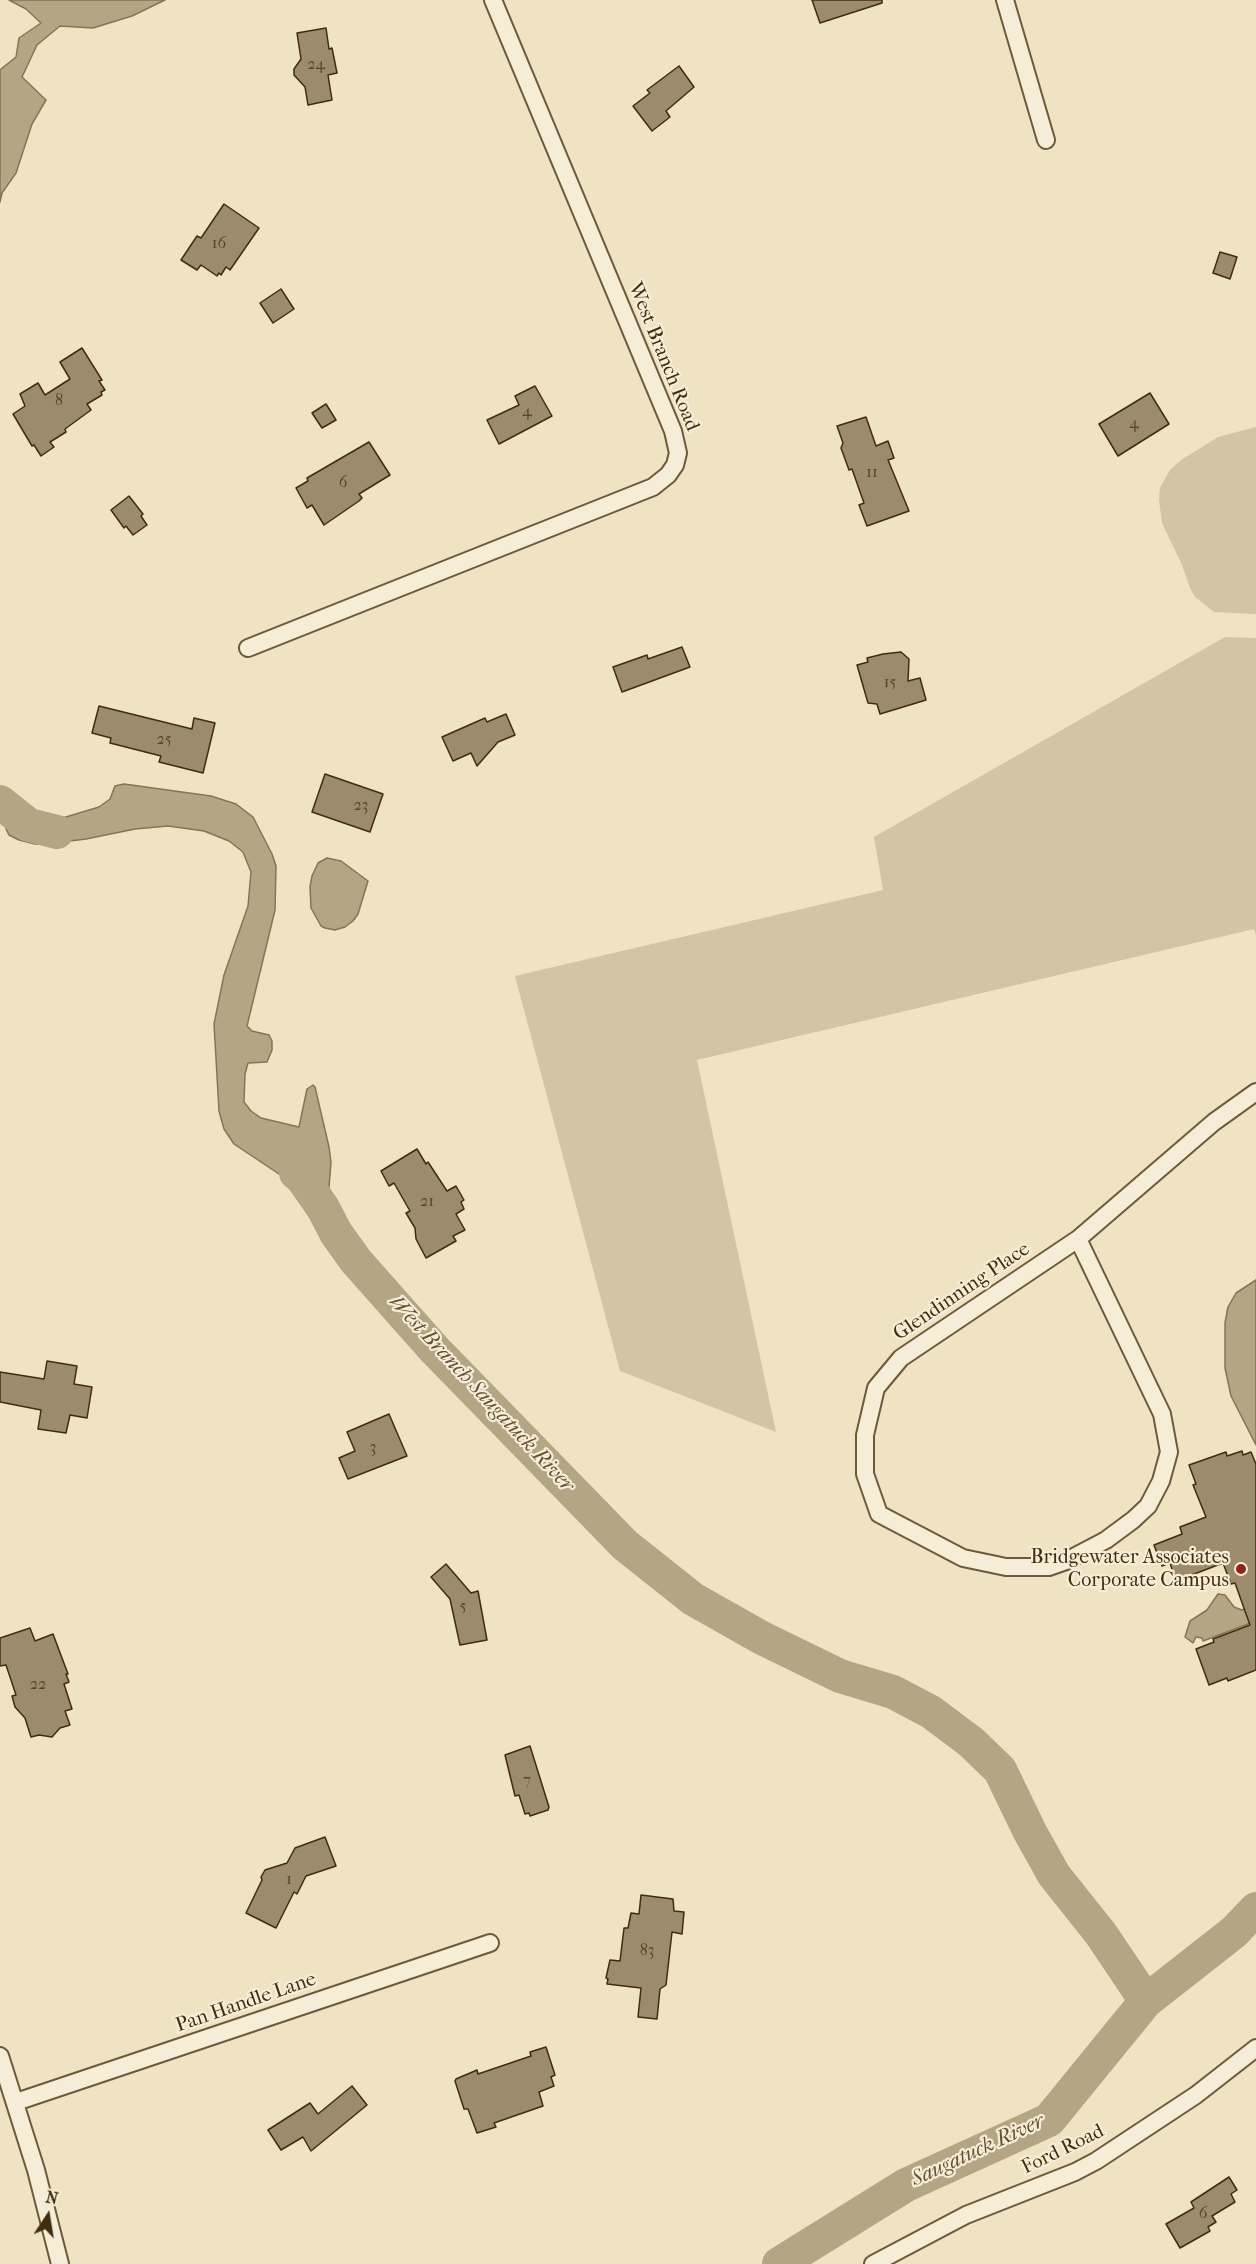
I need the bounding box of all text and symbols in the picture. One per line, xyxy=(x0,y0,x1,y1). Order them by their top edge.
house number: 24 xyxy=(307,55,325,75)
house number: 16 xyxy=(212,234,226,254)
street label: West Branch Road xyxy=(622,279,704,435)
house number: 8 xyxy=(55,391,63,411)
house number: 4 xyxy=(522,402,532,422)
house number: 4 xyxy=(1129,414,1139,434)
house number: 11 xyxy=(866,463,878,483)
house number: 6 xyxy=(339,473,347,493)
house number: 15 xyxy=(884,673,896,693)
house number: 25 xyxy=(156,730,172,750)
house number: 23 xyxy=(354,796,368,816)
house number: 21 xyxy=(420,1192,434,1212)
street label: Glendinning Place xyxy=(889,1238,1035,1346)
water label: West Branch Saugatuck River xyxy=(383,1290,579,1498)
house number: 3 xyxy=(370,1438,376,1458)
place label: Bridgewater Associates Corporate Campus xyxy=(1030,1546,1229,1593)
marker: Bridgewater Associates Corporate Campus xyxy=(1234,1562,1248,1576)
house number: 5 xyxy=(460,1597,466,1617)
house number: 22 xyxy=(30,1675,46,1695)
house number: 7 xyxy=(523,1771,531,1791)
house number: 1 xyxy=(286,1870,292,1890)
house number: 83 xyxy=(640,1941,654,1961)
street label: Pan Handle Lane xyxy=(173,1968,319,2038)
water label: Saugatuck River xyxy=(908,2109,1048,2193)
street label: Ford Road xyxy=(1018,2120,1108,2180)
north arrow xyxy=(18,2186,78,2246)
text: N xyxy=(44,2187,60,2208)
house number: 6 xyxy=(1199,2204,1207,2224)

